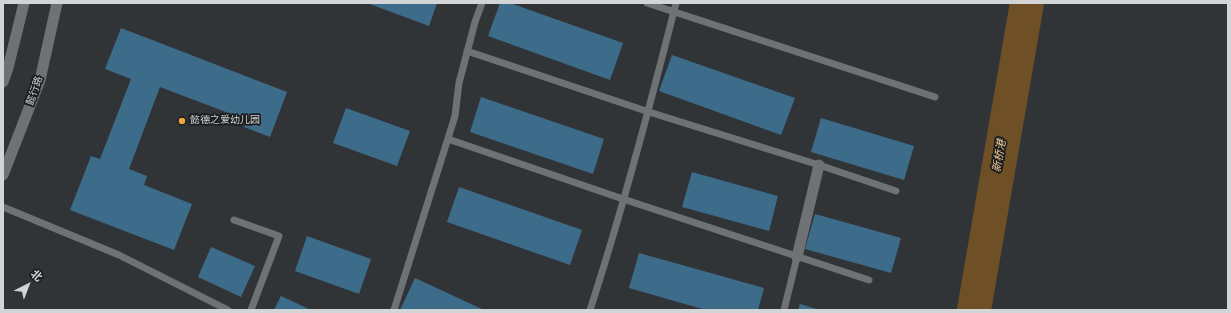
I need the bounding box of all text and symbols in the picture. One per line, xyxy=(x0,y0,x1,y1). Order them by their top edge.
street label: 懿行路 xyxy=(24,75,46,107)
place label: 懿德之爱幼儿园 xyxy=(190,115,260,127)
marker: 懿德之爱幼儿园 xyxy=(177,116,187,126)
water label: 新桥港 xyxy=(991,139,1009,173)
north arrow xyxy=(8,265,48,305)
text: 北 xyxy=(27,266,45,285)

